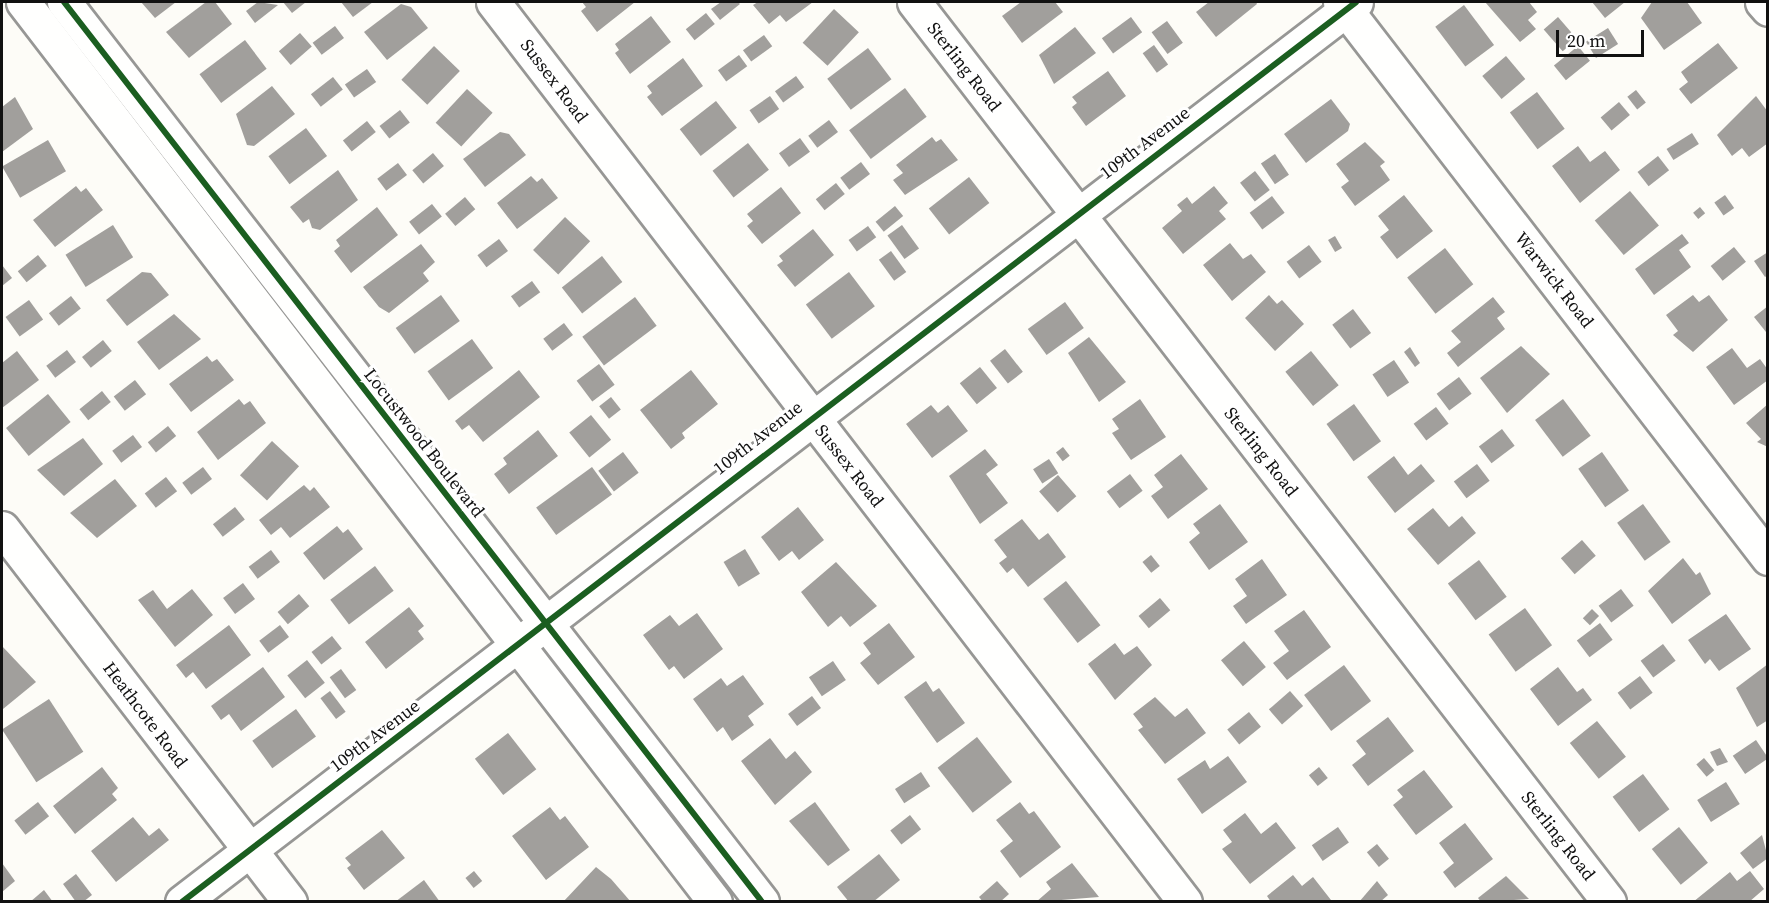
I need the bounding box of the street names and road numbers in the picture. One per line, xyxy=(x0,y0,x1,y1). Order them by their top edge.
street label: Sterling Road xyxy=(922,18,1006,116)
street label: Sussex Road xyxy=(516,35,592,127)
street label: 109th Avenue xyxy=(1096,102,1194,184)
street label: Warwick Road xyxy=(1510,228,1598,332)
street label: Locustwood Boulevard xyxy=(359,364,489,522)
street label: 109th Avenue xyxy=(709,397,807,479)
street label: Sterling Road xyxy=(1219,403,1303,501)
street label: Sussex Road xyxy=(810,420,888,512)
street label: Heathcote Road xyxy=(98,658,192,772)
street label: 109th Avenue xyxy=(326,695,424,777)
street label: Sterling Road xyxy=(1516,787,1600,885)

